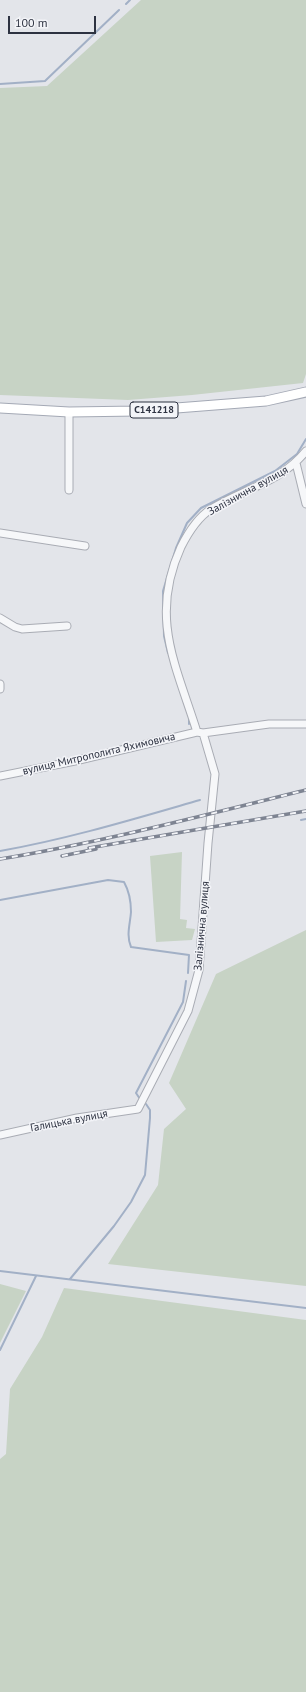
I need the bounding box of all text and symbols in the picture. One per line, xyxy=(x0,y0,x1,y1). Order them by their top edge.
scale bar xyxy=(10,8,98,34)
text: 100 m xyxy=(15,15,48,30)
road number: С141218 xyxy=(130,402,178,418)
street label: Залізнична вулиця xyxy=(206,463,290,519)
street label: вулиця Митрополита Яхимовича xyxy=(21,730,177,778)
street label: Залізнична вулиця xyxy=(192,881,212,971)
street label: Галицька вулиця xyxy=(29,1107,109,1135)

